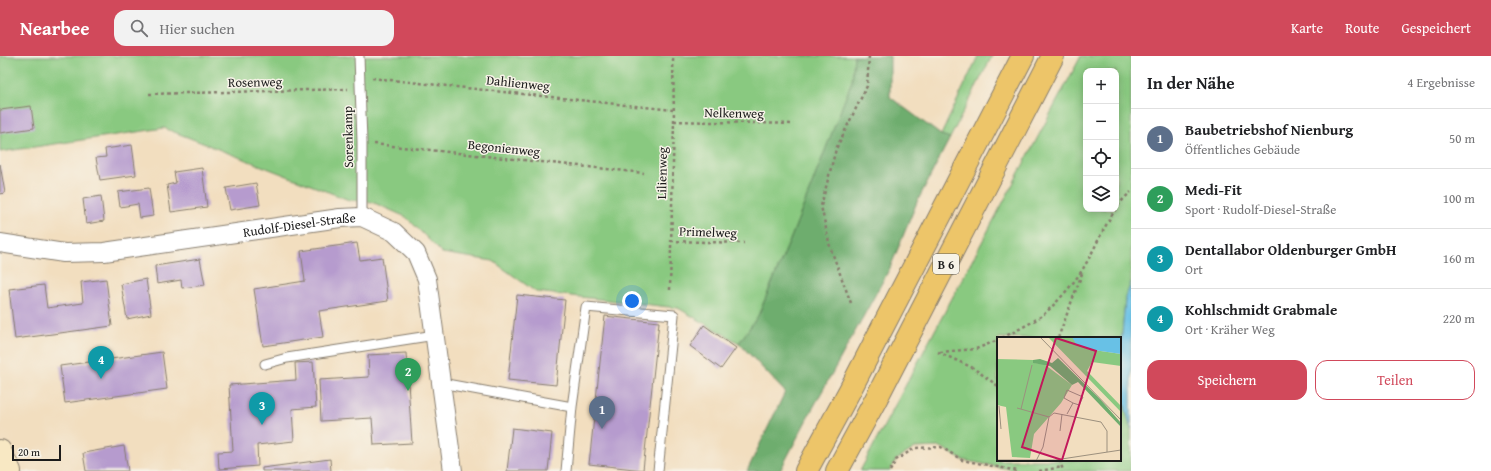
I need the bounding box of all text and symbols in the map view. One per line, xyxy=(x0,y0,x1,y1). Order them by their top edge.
search box xyxy=(114,10,394,46)
text: Nearbee xyxy=(20,14,90,42)
icon: search xyxy=(128,17,150,39)
text: Hier suchen xyxy=(160,18,235,39)
text: Karte xyxy=(1291,18,1323,38)
text: Route xyxy=(1345,18,1379,38)
text: Gespeichert xyxy=(1401,18,1471,38)
map controls xyxy=(1083,68,1119,212)
button: + xyxy=(1083,68,1119,104)
street label: Dahlienweg xyxy=(485,70,551,96)
text: In der Nähe xyxy=(1147,70,1235,95)
street label: Rosenweg xyxy=(228,72,283,92)
text: 4 Ergebnisse xyxy=(1407,73,1475,92)
street label: Nelkenweg xyxy=(704,103,764,123)
button: − xyxy=(1083,104,1119,140)
street label: Sorenkamp xyxy=(338,106,358,168)
text: Baubetriebshof Nienburg xyxy=(1185,119,1353,140)
text: 1 xyxy=(1157,129,1163,148)
text: 50 m xyxy=(1449,129,1475,148)
street label: Begonienweg xyxy=(467,135,542,161)
button: locate xyxy=(1083,140,1119,176)
text: Öffentliches Gebäude xyxy=(1185,140,1300,159)
street label: Lilienweg xyxy=(652,146,672,199)
button: layers xyxy=(1083,176,1119,212)
text: Medi-Fit xyxy=(1185,179,1242,200)
text: 2 xyxy=(1157,189,1163,208)
text: 100 m xyxy=(1443,189,1475,208)
text: Sport · Rudolf-Diesel-Straße xyxy=(1185,200,1336,219)
street label: Rudolf-Diesel-Straße xyxy=(242,208,356,241)
street label: Primelweg xyxy=(679,221,738,243)
text: Dentallabor Oldenburger GmbH xyxy=(1185,239,1396,260)
text: 3 xyxy=(1157,249,1163,268)
text: 160 m xyxy=(1443,249,1475,268)
road number: B 6 xyxy=(933,254,959,274)
text: Ort xyxy=(1185,260,1203,279)
your location xyxy=(622,291,642,311)
text: Kohlschmidt Grabmale xyxy=(1185,299,1337,320)
text: 4 xyxy=(1157,309,1163,328)
text: 220 m xyxy=(1443,309,1475,328)
text: Ort · Kräher Weg xyxy=(1185,320,1275,339)
inset map xyxy=(997,337,1121,461)
pin: 4 xyxy=(88,346,114,379)
pin: 2 xyxy=(395,358,421,391)
button: Speichern xyxy=(1147,360,1307,400)
button: Teilen xyxy=(1315,360,1475,400)
pin: 3 xyxy=(249,392,275,425)
pin: 1 xyxy=(589,396,615,429)
scale bar xyxy=(12,443,61,462)
text: 20 m xyxy=(18,444,40,460)

